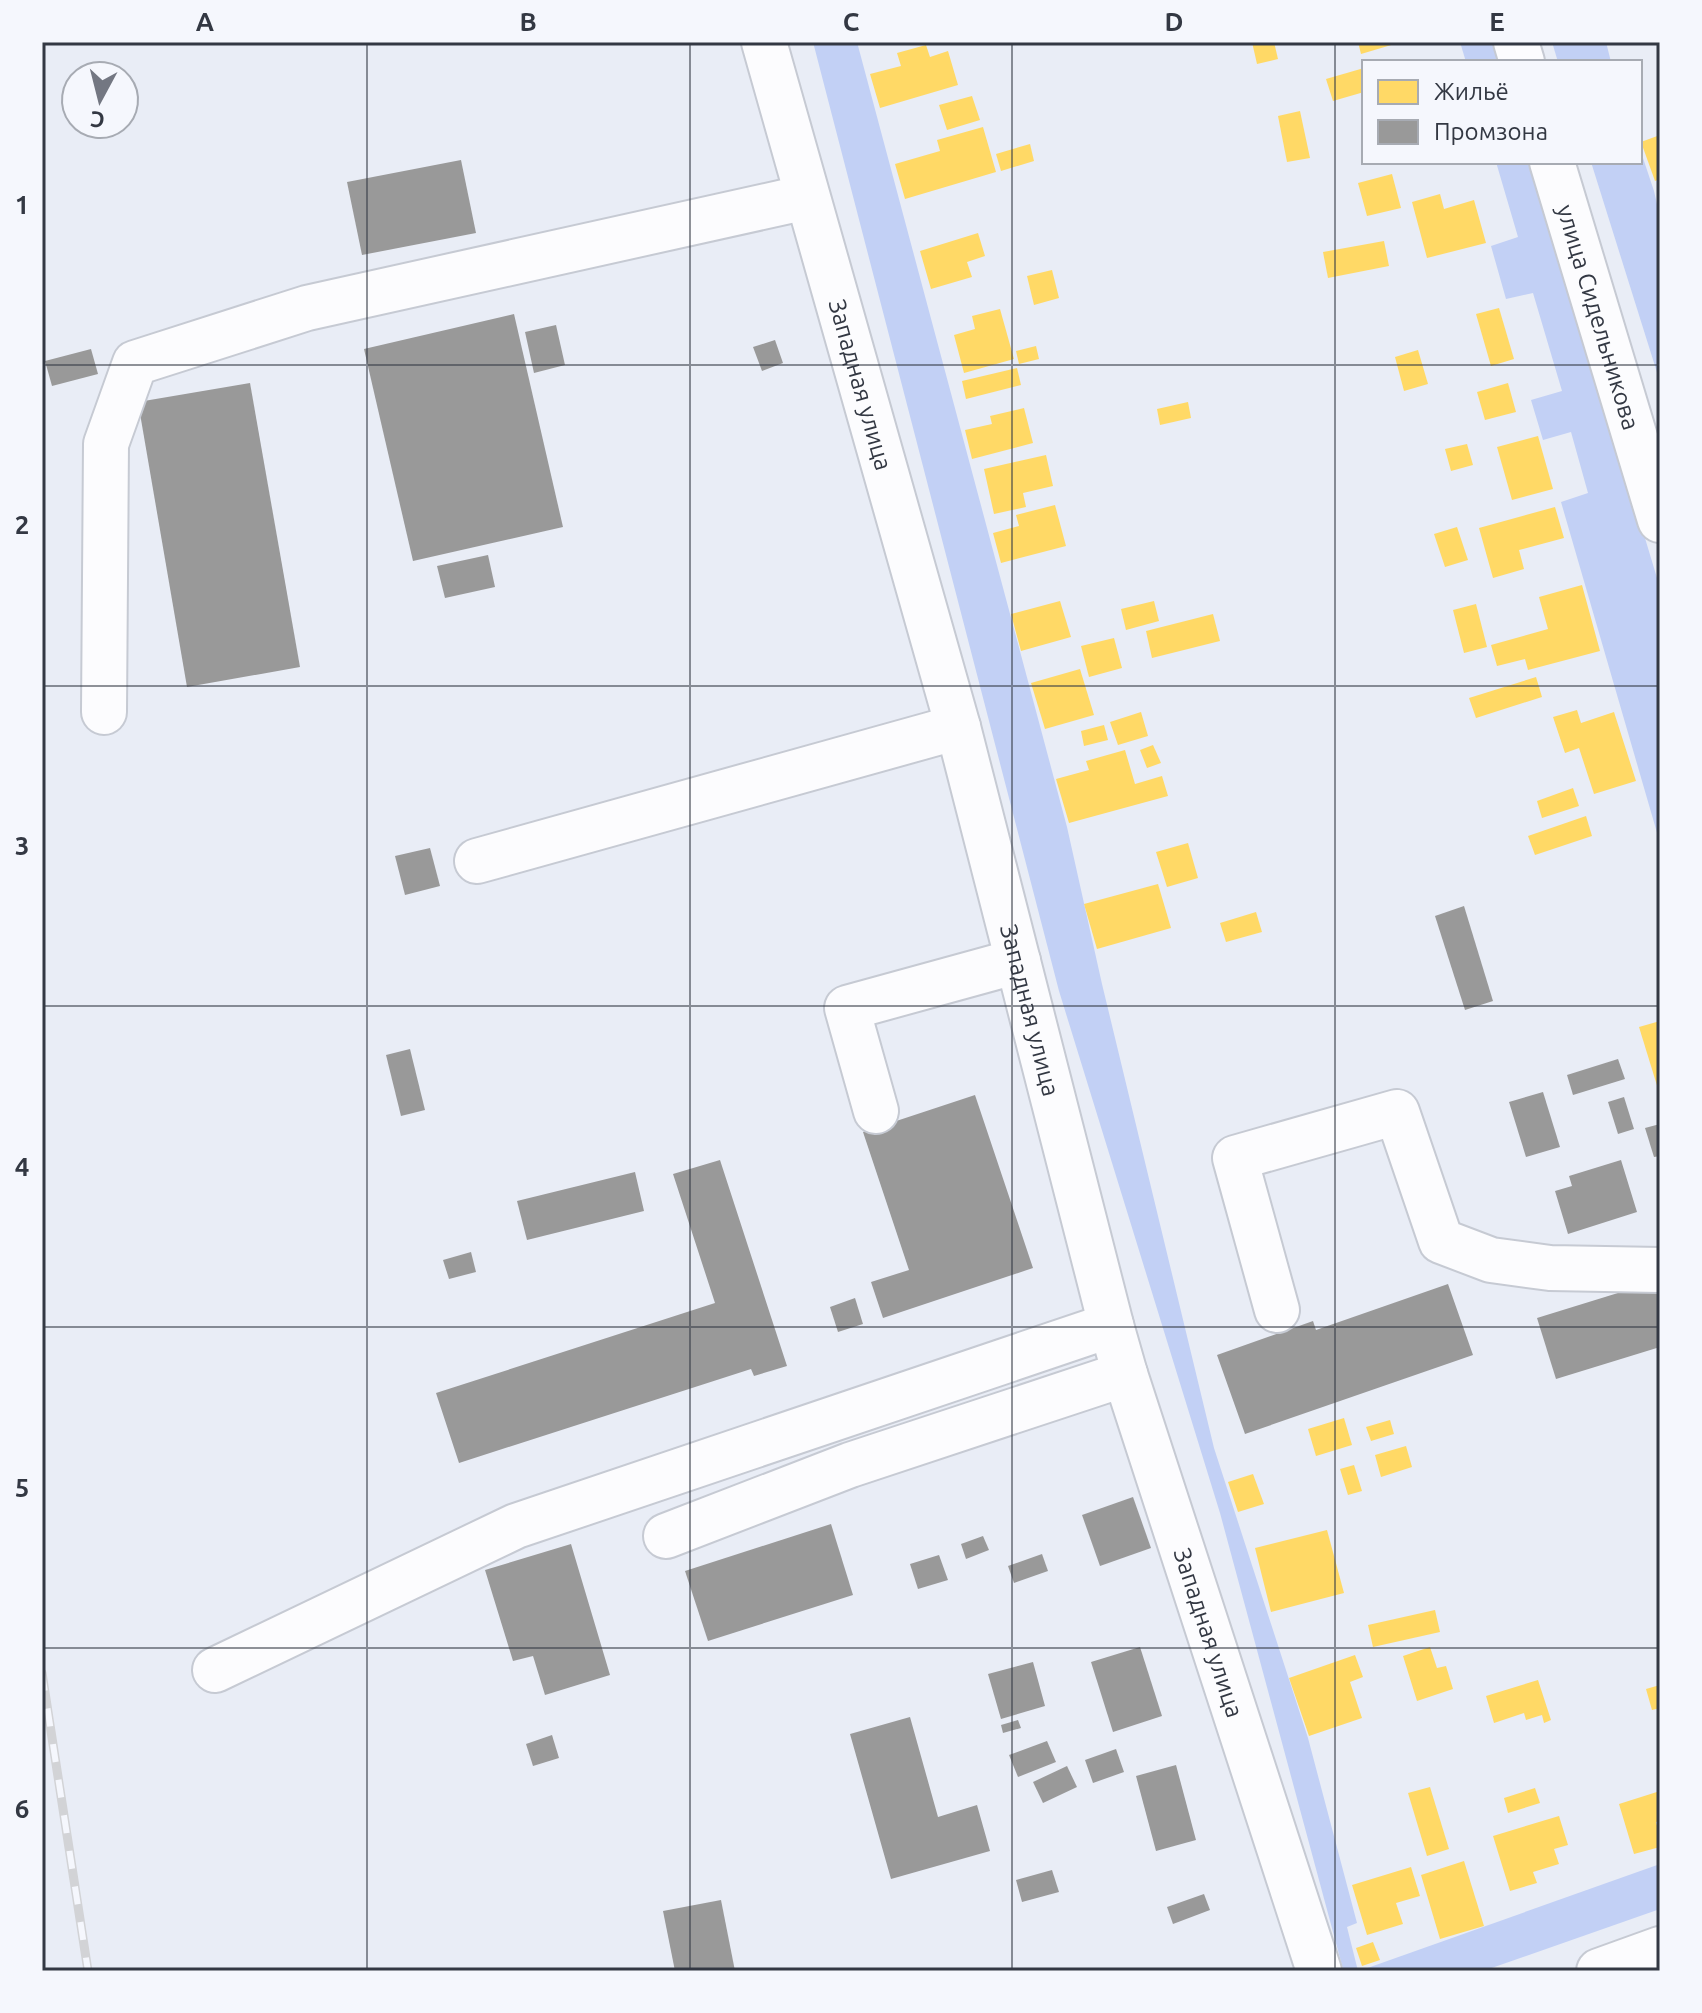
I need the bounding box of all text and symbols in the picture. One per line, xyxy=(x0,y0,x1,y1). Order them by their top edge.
text: A xyxy=(196,7,215,36)
text: B xyxy=(519,7,537,36)
text: C xyxy=(843,7,860,36)
text: D xyxy=(1165,7,1183,36)
text: E xyxy=(1489,7,1505,36)
north arrow xyxy=(60,60,140,140)
legend xyxy=(1362,60,1642,164)
text: Жильё xyxy=(1434,78,1509,105)
text: С xyxy=(89,107,106,134)
text: Промзона xyxy=(1434,118,1548,145)
text: 1 xyxy=(15,190,29,219)
street label: улица Сидельникова xyxy=(1552,201,1645,433)
street label: Западная улица xyxy=(824,296,898,473)
text: 2 xyxy=(15,510,29,539)
text: 3 xyxy=(15,831,29,860)
street label: Западная улица xyxy=(995,921,1065,1099)
text: 4 xyxy=(15,1152,29,1181)
text: 5 xyxy=(15,1473,29,1502)
street label: Западная улица xyxy=(1169,1544,1249,1721)
text: 6 xyxy=(15,1794,29,1823)

